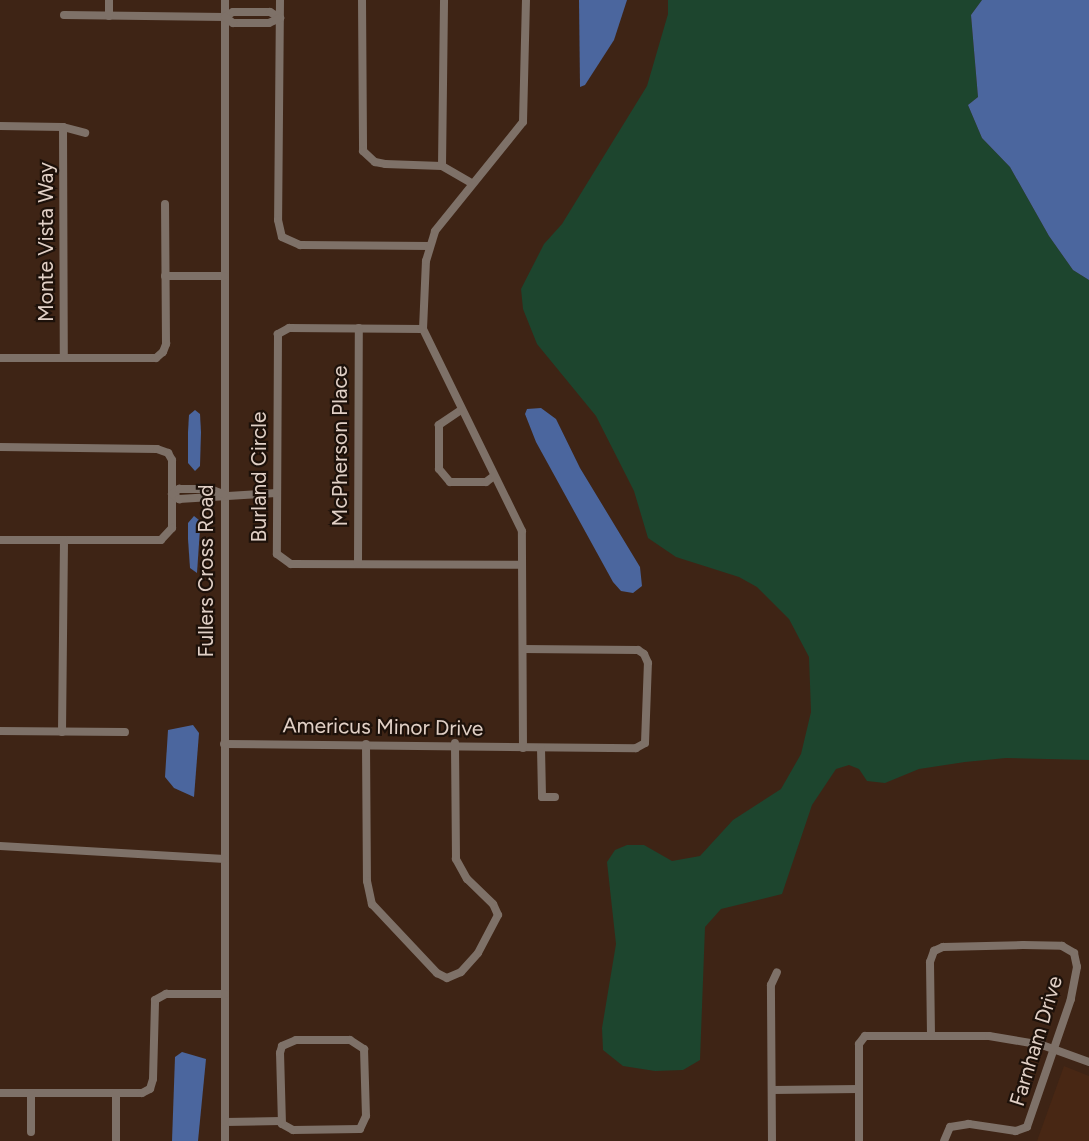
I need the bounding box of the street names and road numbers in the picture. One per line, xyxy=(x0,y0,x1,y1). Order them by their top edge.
street label: Monte Vista Way xyxy=(33,162,59,322)
street label: McPherson Place xyxy=(327,366,353,526)
street label: Burland Circle xyxy=(246,412,272,542)
street label: Fullers Cross Road xyxy=(193,484,219,658)
street label: Americus Minor Drive xyxy=(282,713,484,741)
street label: Farnham Drive xyxy=(1004,973,1068,1109)

